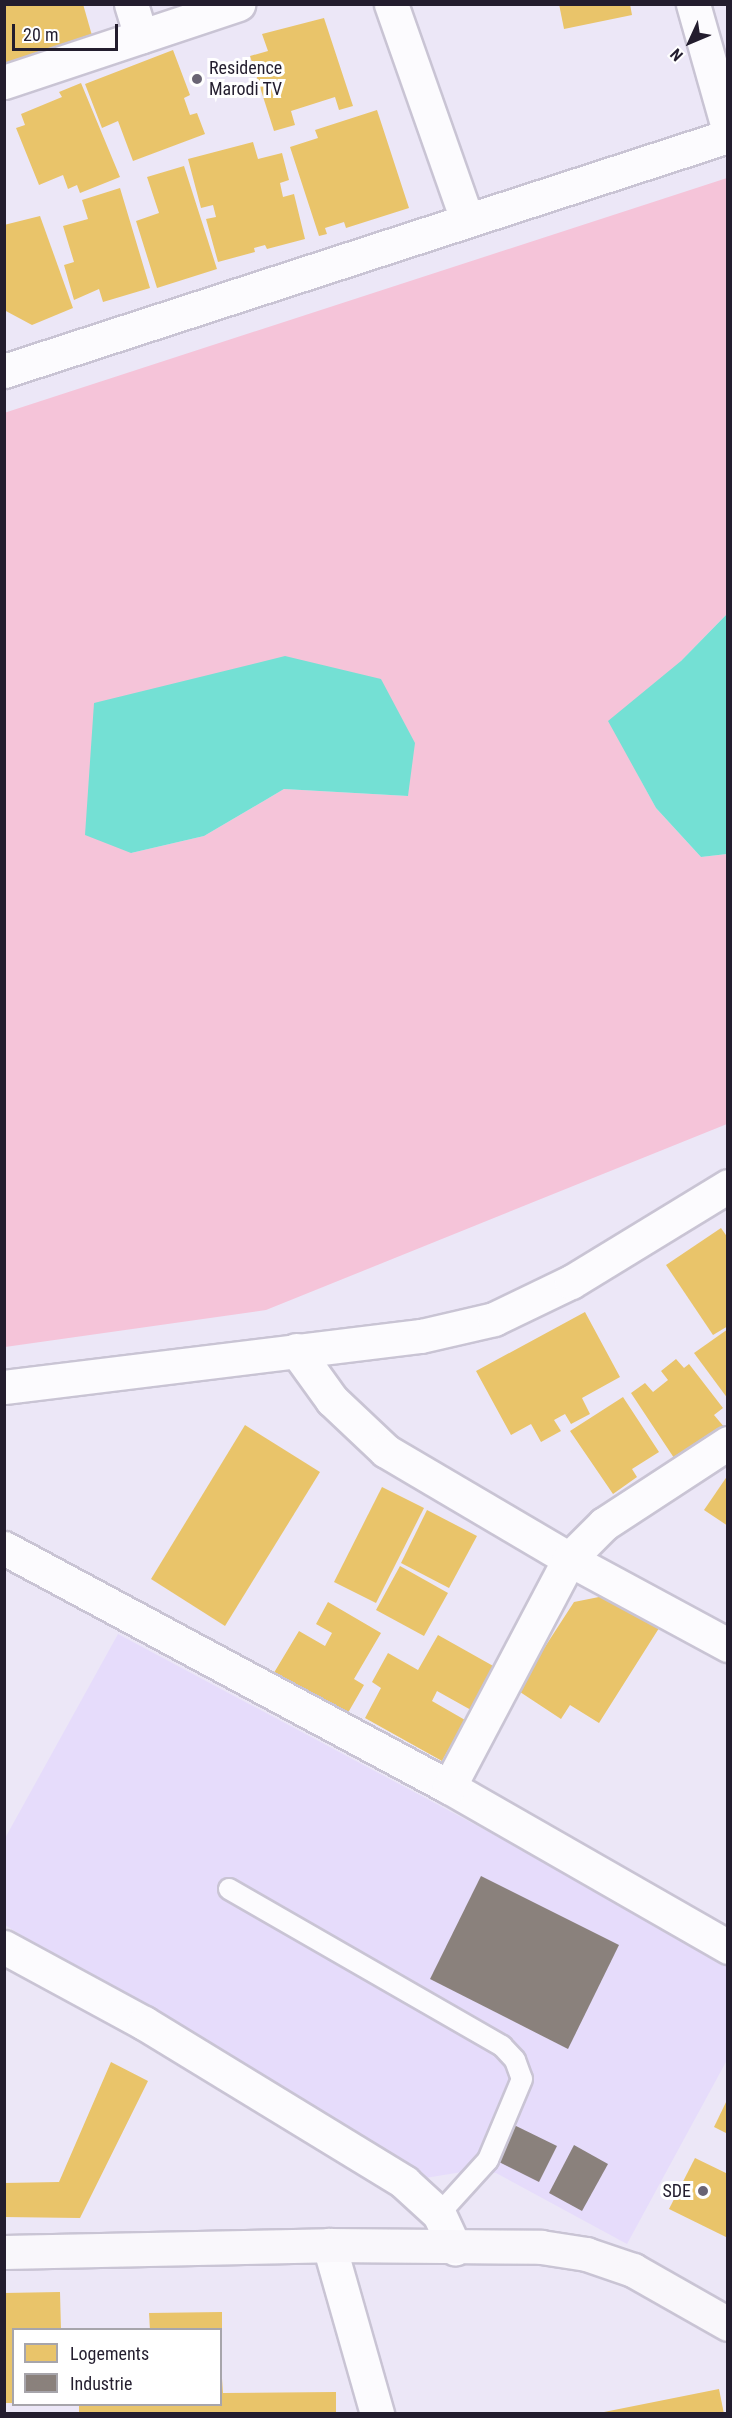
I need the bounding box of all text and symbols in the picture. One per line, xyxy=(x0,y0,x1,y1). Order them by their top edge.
scale bar xyxy=(15,12,122,50)
north arrow xyxy=(660,12,720,72)
text: 20 m xyxy=(23,24,58,45)
text: N xyxy=(666,45,687,65)
place label: Residence Marodi TV xyxy=(209,58,282,100)
marker: Residence Marodi TV xyxy=(190,72,204,86)
place label: SDE xyxy=(662,2180,691,2202)
marker: SDE xyxy=(696,2184,710,2198)
legend xyxy=(12,2328,222,2406)
text: Logements xyxy=(70,2343,149,2364)
text: Industrie xyxy=(70,2373,132,2394)

